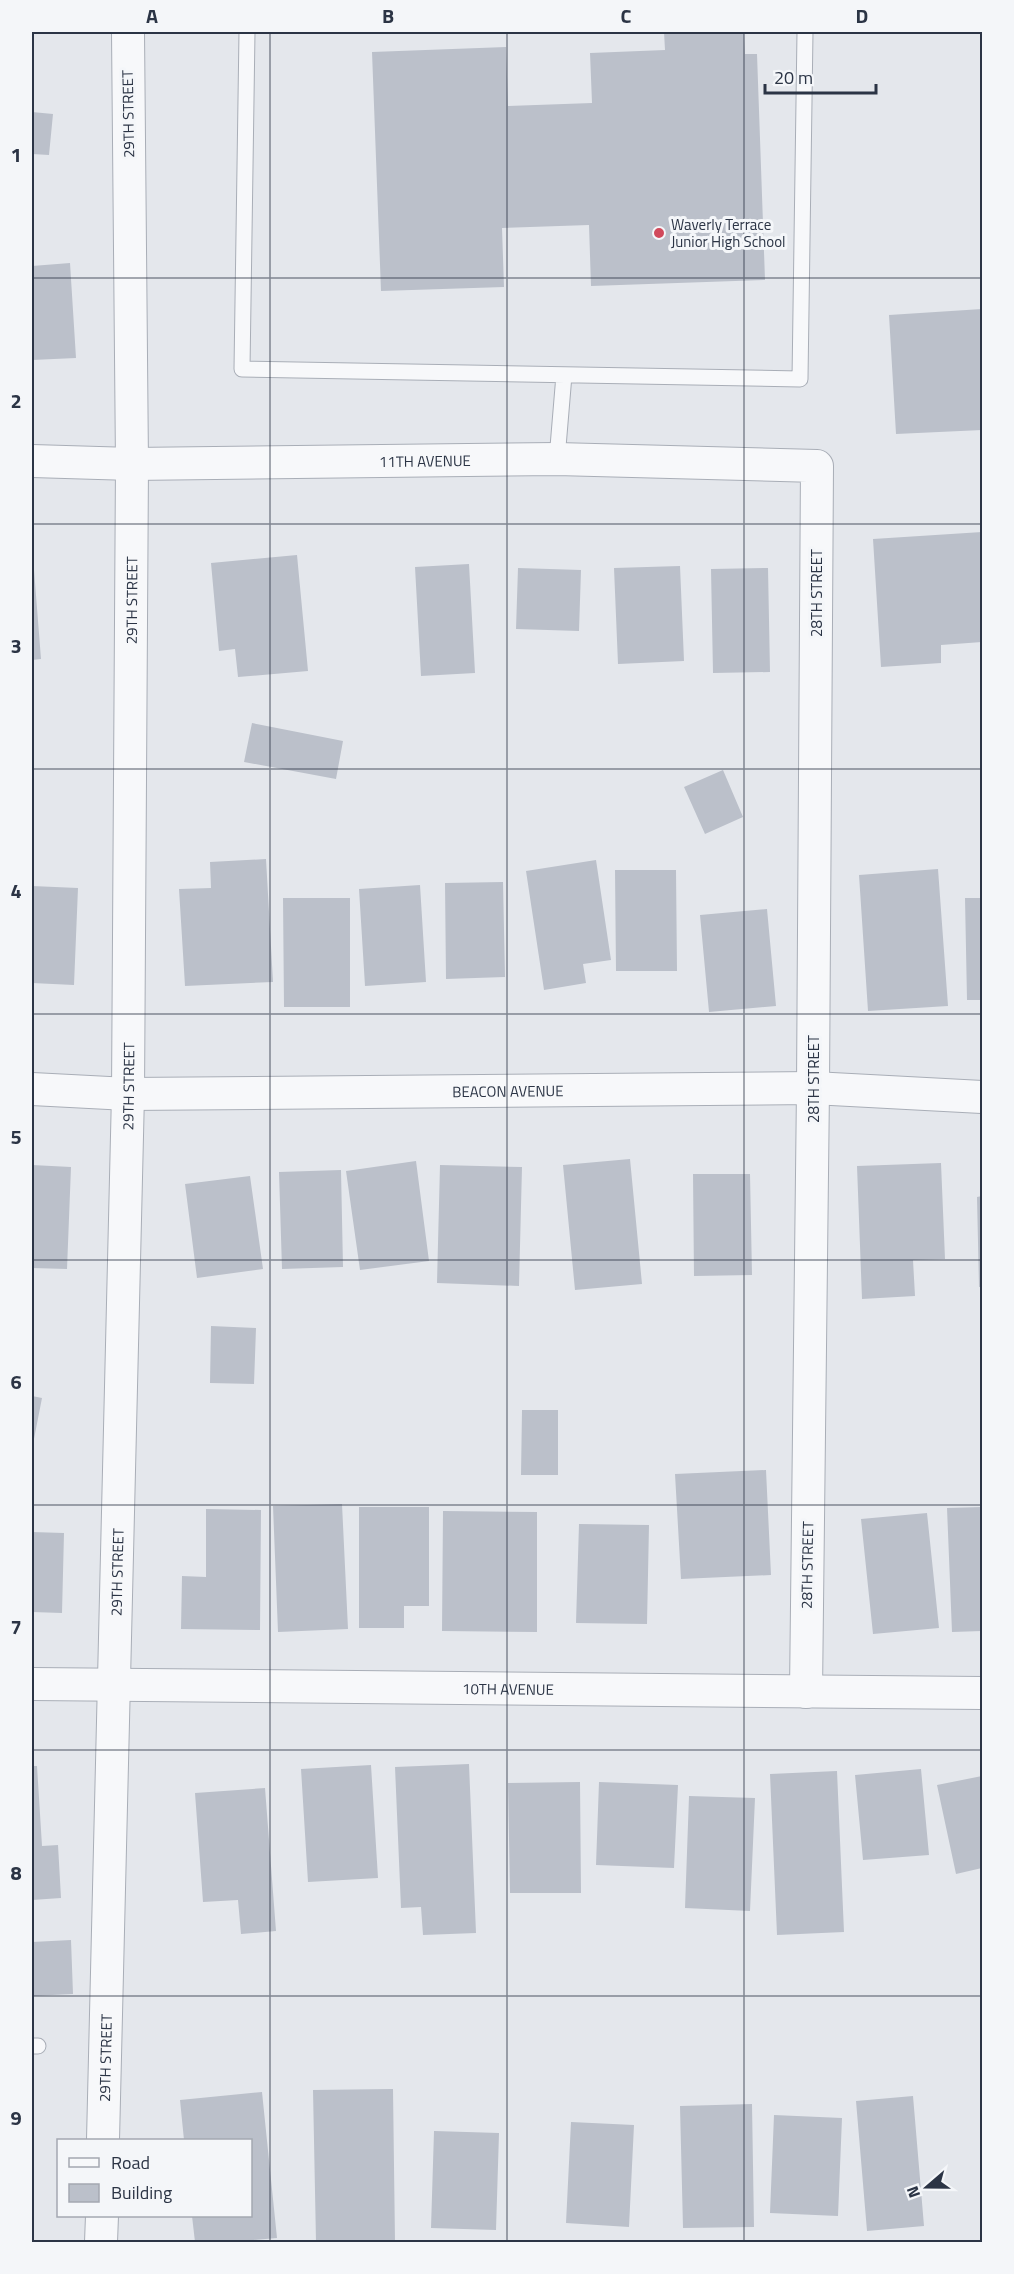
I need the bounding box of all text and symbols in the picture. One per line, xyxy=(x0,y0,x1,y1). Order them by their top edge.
text: A xyxy=(146,0,158,31)
text: B xyxy=(382,0,394,31)
text: C xyxy=(621,0,632,31)
text: D xyxy=(856,0,868,31)
scale bar xyxy=(765,57,876,95)
text: 20 m xyxy=(774,64,813,91)
street label: 29TH STREET xyxy=(116,70,140,158)
text: 1 xyxy=(10,139,22,170)
place label: Waverly Terrace Junior High School xyxy=(671,213,786,253)
marker: Waverly Terrace Junior High School xyxy=(652,226,666,240)
text: 2 xyxy=(10,385,22,416)
street label: 11TH AVENUE xyxy=(379,449,471,473)
street label: 28TH STREET xyxy=(805,549,828,637)
street label: 29TH STREET xyxy=(119,556,143,644)
text: 3 xyxy=(10,630,22,661)
text: 4 xyxy=(10,875,22,906)
street label: 28TH STREET xyxy=(802,1035,825,1123)
street label: 29TH STREET xyxy=(116,1042,140,1131)
street label: BEACON AVENUE xyxy=(452,1079,564,1103)
text: 5 xyxy=(10,1121,22,1152)
text: 6 xyxy=(10,1366,22,1397)
street label: 28TH STREET xyxy=(795,1521,819,1609)
street label: 29TH STREET xyxy=(104,1528,129,1616)
text: 7 xyxy=(10,1611,22,1642)
street label: 10TH AVENUE xyxy=(462,1677,554,1700)
text: 8 xyxy=(10,1857,22,1888)
street label: 29TH STREET xyxy=(92,2014,118,2102)
text: 9 xyxy=(10,2102,22,2133)
legend xyxy=(57,2139,252,2217)
text: Road xyxy=(111,2149,150,2176)
north arrow xyxy=(897,2157,957,2217)
text: Building xyxy=(111,2179,172,2206)
text: N xyxy=(900,2183,926,2201)

